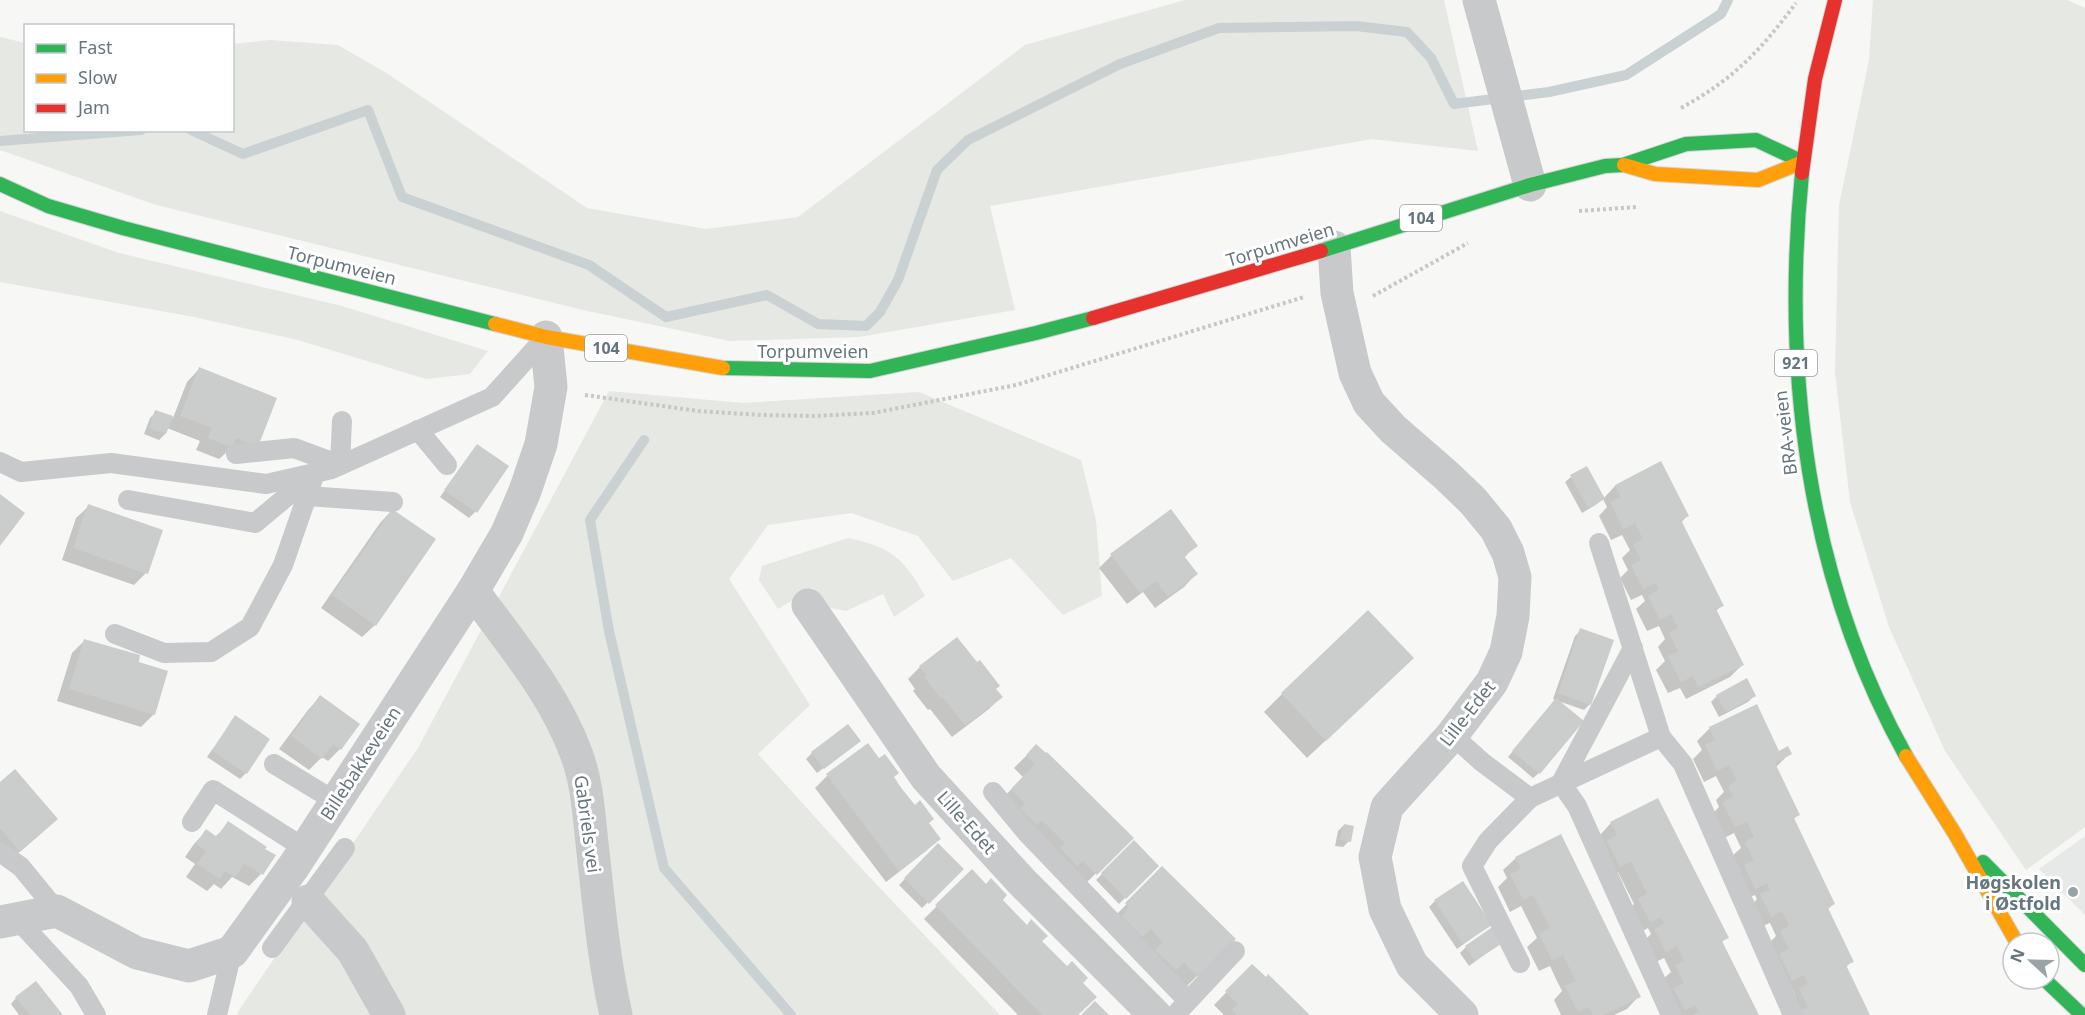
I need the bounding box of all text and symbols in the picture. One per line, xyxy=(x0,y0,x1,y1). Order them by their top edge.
legend xyxy=(24,24,234,132)
text: Fast xyxy=(78,35,113,59)
text: Slow xyxy=(78,65,117,89)
text: Jam xyxy=(76,95,110,119)
road number: 104 xyxy=(1400,205,1442,231)
street label: Torpumveien xyxy=(1223,216,1337,272)
street label: Torpumveien xyxy=(285,240,399,290)
road number: 104 xyxy=(585,335,627,361)
street label: Torpumveien xyxy=(757,339,869,363)
road number: 921 xyxy=(1775,350,1817,376)
street label: BRA-veien xyxy=(1768,389,1802,477)
street label: Lille-Edet xyxy=(1434,675,1500,751)
street label: Billebakkeveien xyxy=(314,701,406,825)
street label: Gabriels vei xyxy=(569,774,607,874)
street label: Lille-Edet xyxy=(932,785,1002,859)
place label: Høgskolen i Østfold xyxy=(1965,870,2061,915)
marker: Høgskolen i Østfold xyxy=(2066,885,2080,899)
north arrow xyxy=(2001,931,2061,991)
text: N xyxy=(2004,945,2030,966)

